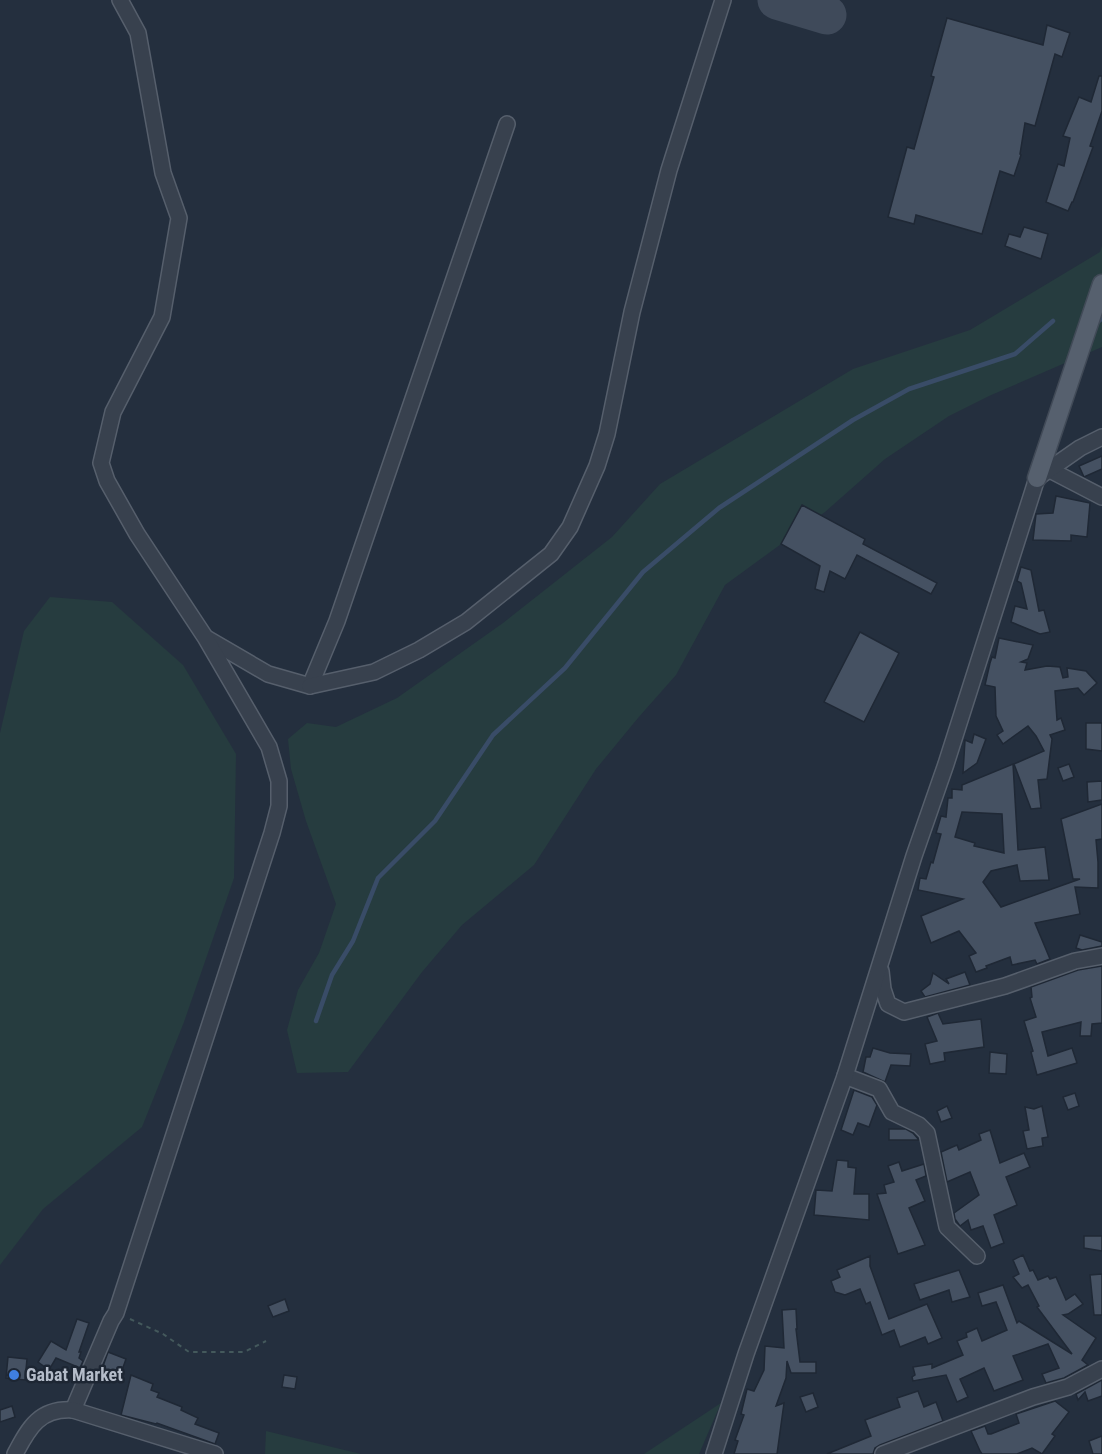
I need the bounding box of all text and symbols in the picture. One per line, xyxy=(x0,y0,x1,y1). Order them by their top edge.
place label: Gabat Market xyxy=(26,1364,123,1385)
marker: Gabat Market xyxy=(7,1368,21,1382)

